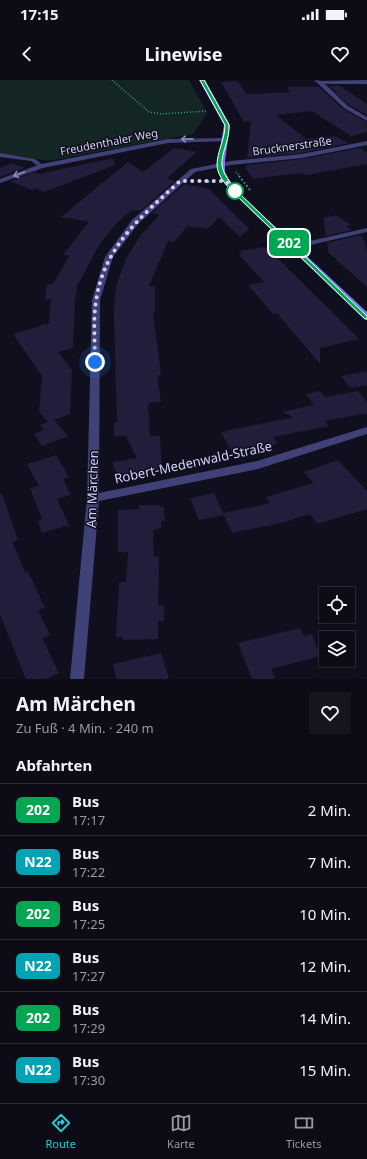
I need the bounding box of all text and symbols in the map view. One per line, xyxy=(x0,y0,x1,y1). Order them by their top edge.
text: 17:15 xyxy=(20,4,59,24)
text: Linewise xyxy=(144,42,223,66)
icon: back xyxy=(16,43,38,65)
icon: heart xyxy=(329,43,351,65)
street label: Freudenthaler Weg xyxy=(59,125,159,158)
street label: Brucknerstraße xyxy=(251,133,333,159)
one-way arrow xyxy=(181,135,194,143)
one-way arrow xyxy=(13,171,25,179)
unlabelled marker xyxy=(226,182,244,200)
line badge: 202 xyxy=(266,230,312,256)
text: 202 xyxy=(277,233,301,252)
your location xyxy=(85,352,105,372)
street label: Robert-Medenwald-Straße xyxy=(112,436,274,488)
street label: Am Märchen xyxy=(82,450,102,528)
map controls xyxy=(319,587,355,667)
button: locate xyxy=(319,587,355,623)
button: layers xyxy=(319,631,355,667)
text: Am Märchen xyxy=(16,691,136,717)
button: heart xyxy=(309,692,351,734)
text: Zu Fuß · 4 Min. · 240 m xyxy=(16,719,154,737)
text: Abfahrten xyxy=(16,755,92,775)
text: Bus xyxy=(72,791,99,811)
text: 202 xyxy=(26,800,50,819)
text: 2 Min. xyxy=(308,800,351,820)
text: 17:17 xyxy=(72,811,105,829)
text: Bus xyxy=(72,843,99,863)
text: N22 xyxy=(24,852,52,871)
text: 7 Min. xyxy=(308,852,351,872)
text: 17:22 xyxy=(72,863,105,881)
text: Bus xyxy=(72,895,99,915)
text: 202 xyxy=(26,904,50,923)
text: 10 Min. xyxy=(299,904,351,924)
text: 17:25 xyxy=(72,915,105,933)
text: Bus xyxy=(72,947,99,967)
text: N22 xyxy=(24,956,52,975)
text: 12 Min. xyxy=(299,956,351,976)
text: 17:27 xyxy=(72,967,105,985)
text: Bus xyxy=(72,999,99,1019)
text: 202 xyxy=(26,1008,50,1027)
text: 14 Min. xyxy=(299,1008,351,1028)
text: 17:29 xyxy=(72,1019,105,1037)
text: Bus xyxy=(72,1051,99,1071)
text: N22 xyxy=(24,1060,52,1079)
text: 15 Min. xyxy=(299,1060,351,1080)
text: 17:30 xyxy=(72,1071,105,1089)
tab: Route xyxy=(46,1112,76,1151)
tab: Karte xyxy=(167,1112,195,1151)
tab: Tickets xyxy=(286,1112,321,1151)

